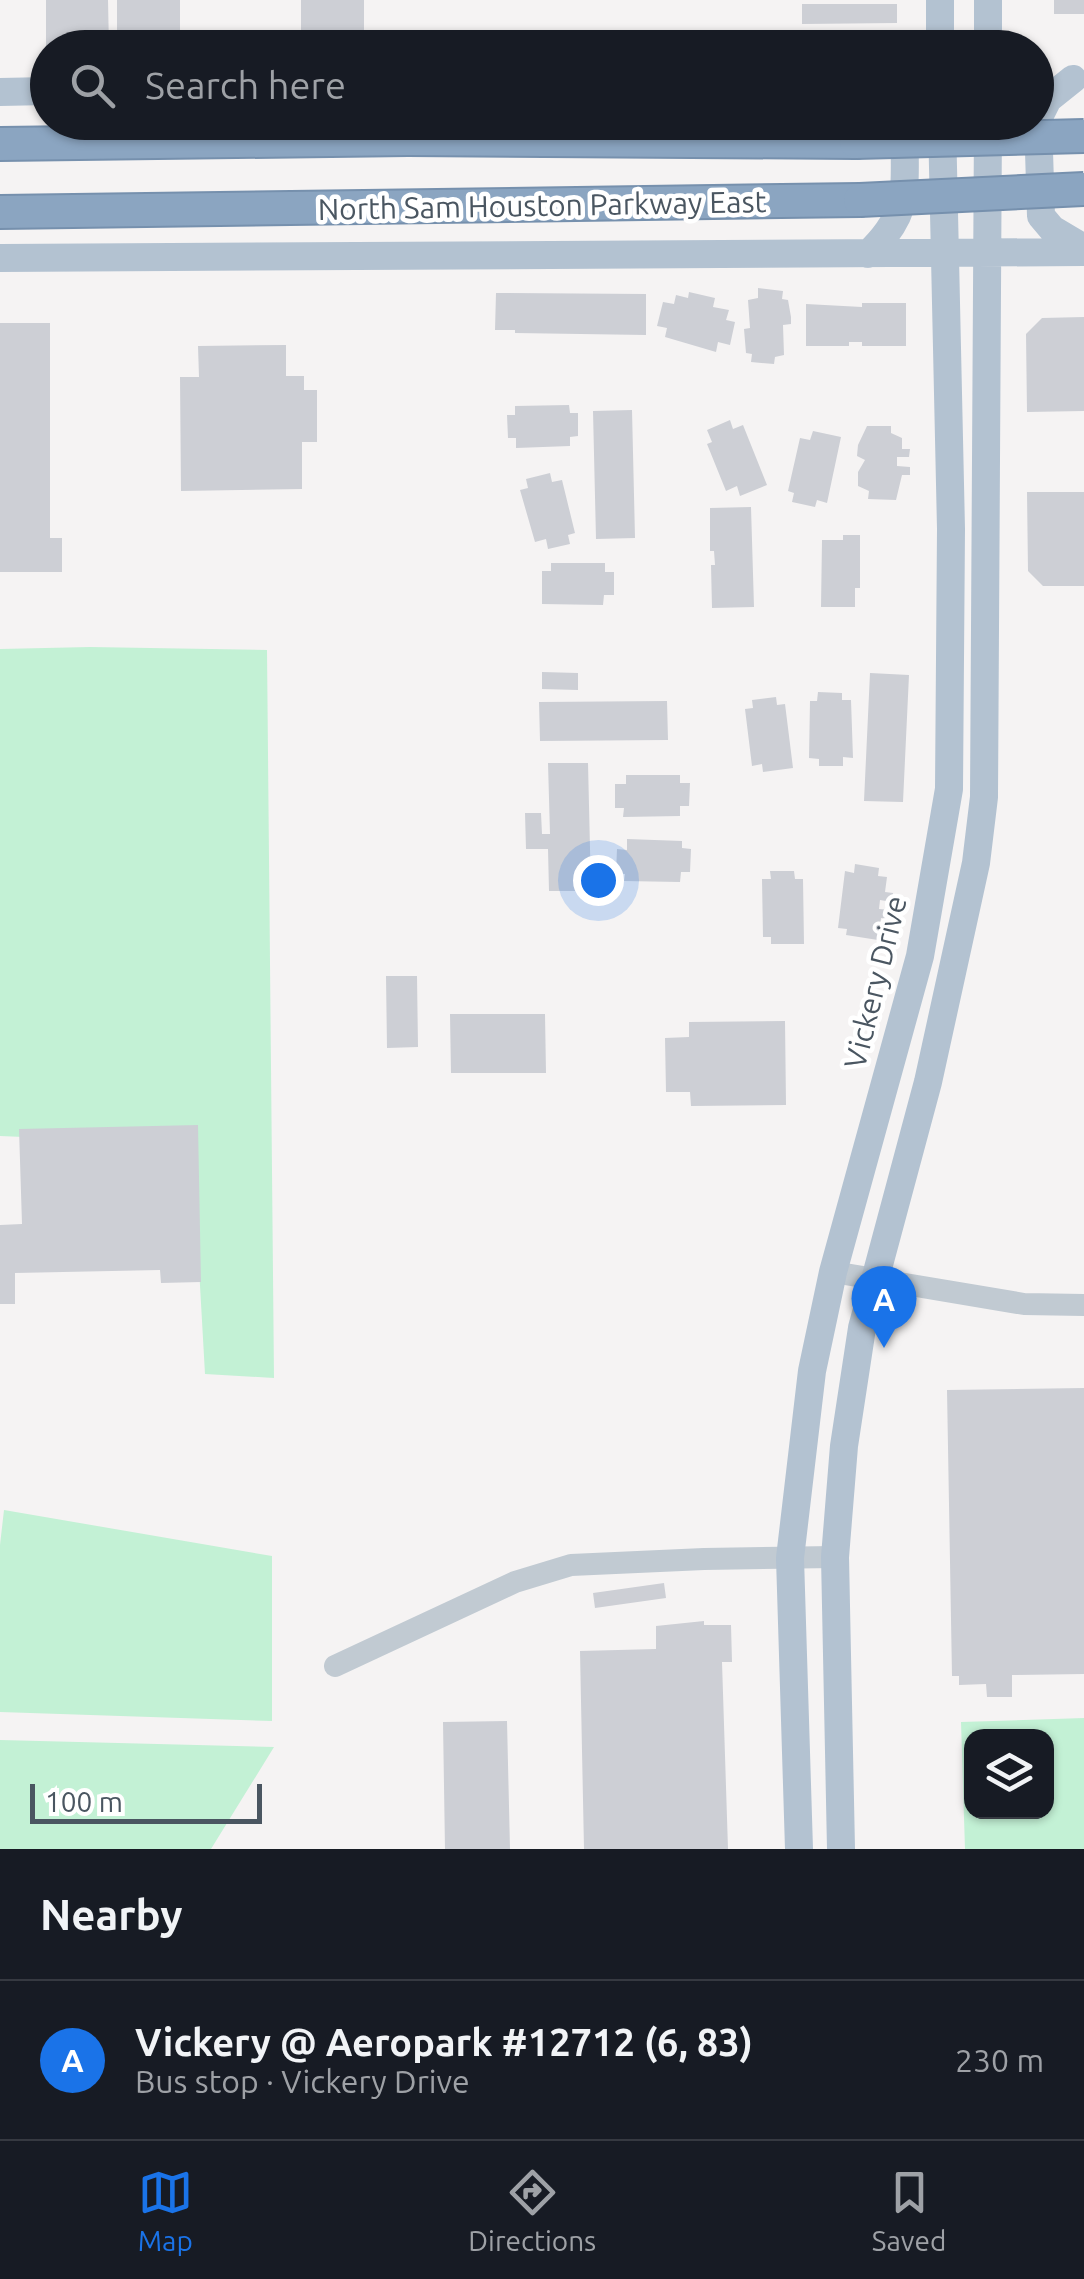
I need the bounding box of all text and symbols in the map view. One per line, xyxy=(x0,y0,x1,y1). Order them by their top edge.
search box xyxy=(30,30,1054,140)
icon: search xyxy=(65,58,120,113)
text: Search here xyxy=(145,64,346,106)
street label: North Sam Houston Parkway East xyxy=(317,184,767,226)
your location xyxy=(573,855,624,906)
street label: Vickery Drive xyxy=(837,892,913,1072)
pin: A xyxy=(852,1266,916,1348)
map controls xyxy=(964,1729,1054,1819)
button: layers xyxy=(964,1729,1054,1819)
scale bar xyxy=(30,1779,262,1824)
text: 100 m xyxy=(45,1786,123,1817)
text: Nearby xyxy=(40,1891,183,1938)
text: Vickery @ Aeropark #12712 (6, 83) xyxy=(135,2021,753,2063)
text: A xyxy=(61,2042,84,2078)
text: 230 m xyxy=(955,2042,1044,2078)
text: Bus stop · Vickery Drive xyxy=(135,2063,470,2099)
tab: Map xyxy=(138,2165,193,2256)
tab: Directions xyxy=(468,2165,596,2256)
tab: Saved xyxy=(872,2165,946,2256)

